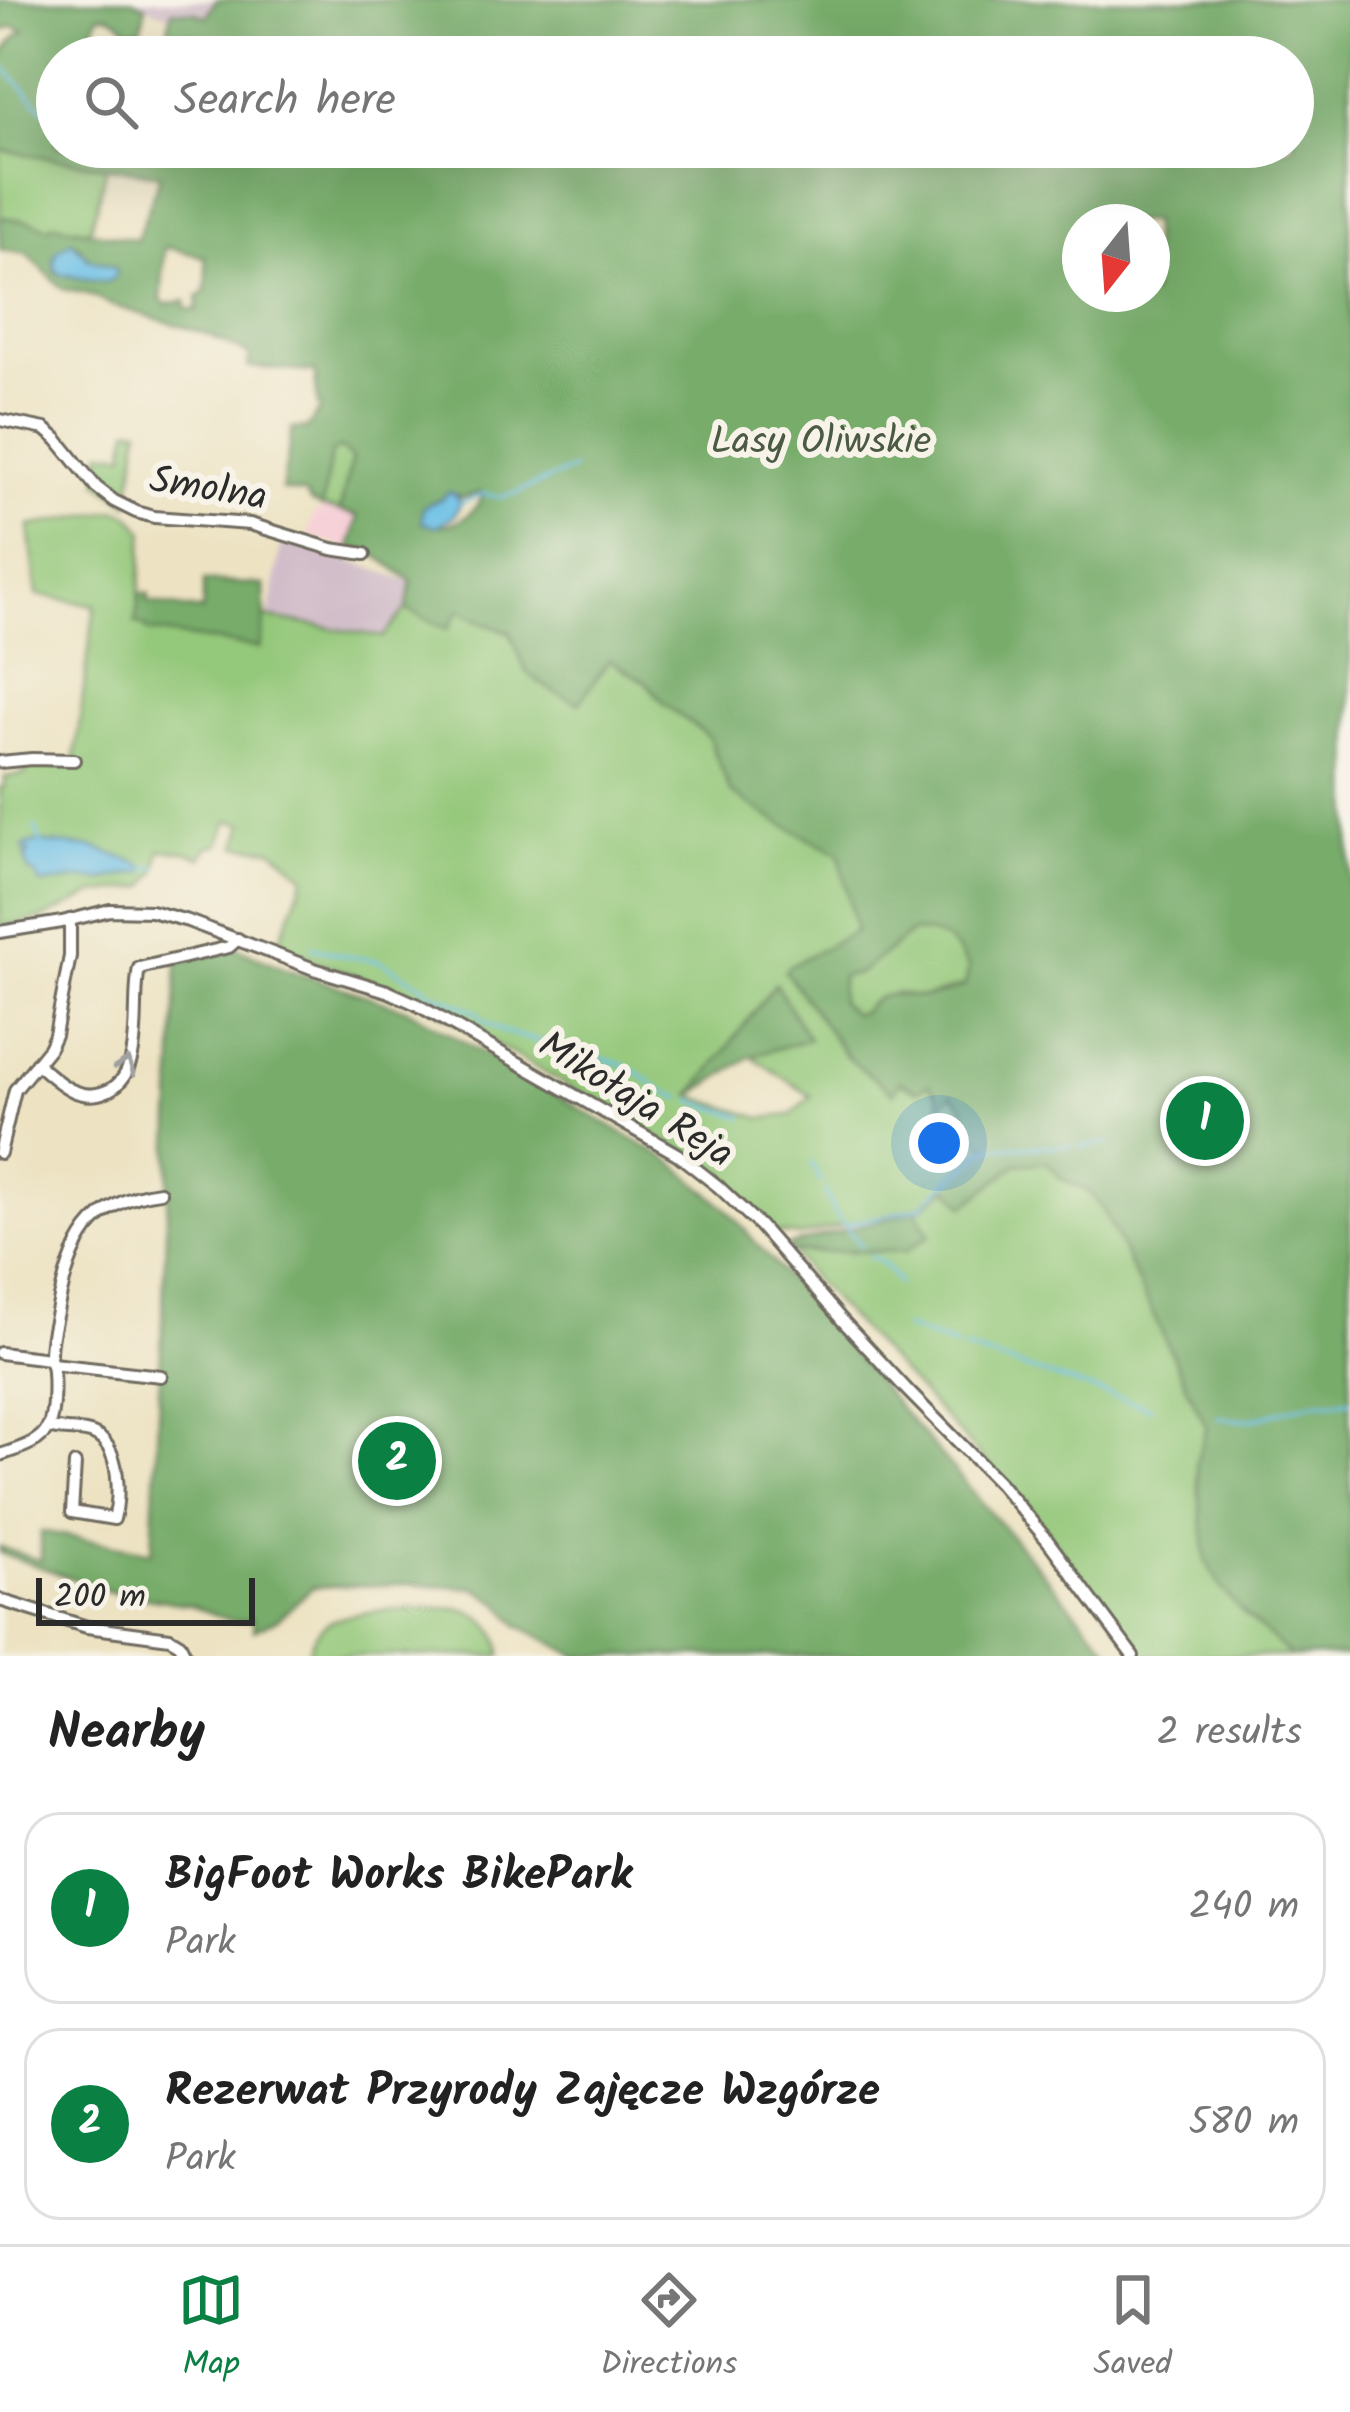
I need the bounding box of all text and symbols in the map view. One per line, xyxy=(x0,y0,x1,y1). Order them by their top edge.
search box xyxy=(36,36,1314,168)
text: Search here xyxy=(174,66,396,138)
icon: search xyxy=(78,69,144,135)
north arrow xyxy=(1062,204,1170,312)
park label: Lasy Oliwskie xyxy=(711,412,931,474)
street label: Smolna xyxy=(145,450,271,530)
street label: Mikołaja Reja xyxy=(525,1016,745,1186)
one-way arrow xyxy=(112,1057,136,1078)
pin: 1 xyxy=(1166,1076,1244,1166)
your location xyxy=(909,1113,969,1173)
pin: 2 xyxy=(358,1416,436,1506)
scale bar xyxy=(36,1572,255,1625)
text: 200 m xyxy=(54,1572,146,1625)
text: Nearby xyxy=(48,1694,205,1775)
text: 2 results xyxy=(1157,1703,1302,1765)
text: BigFoot Works BikePark xyxy=(165,1841,632,1913)
text: 1 xyxy=(84,1877,96,1939)
text: 240 m xyxy=(1189,1877,1299,1939)
text: Park xyxy=(165,1913,236,1975)
text: Rezerwat Przyrody Zajęcze Wzgórze xyxy=(165,2057,880,2129)
text: 2 xyxy=(79,2093,101,2155)
text: 580 m xyxy=(1188,2093,1299,2155)
text: Park xyxy=(165,2129,236,2191)
tab: Map xyxy=(178,2267,244,2392)
tab: Directions xyxy=(600,2267,737,2392)
tab: Saved xyxy=(1094,2267,1172,2392)

